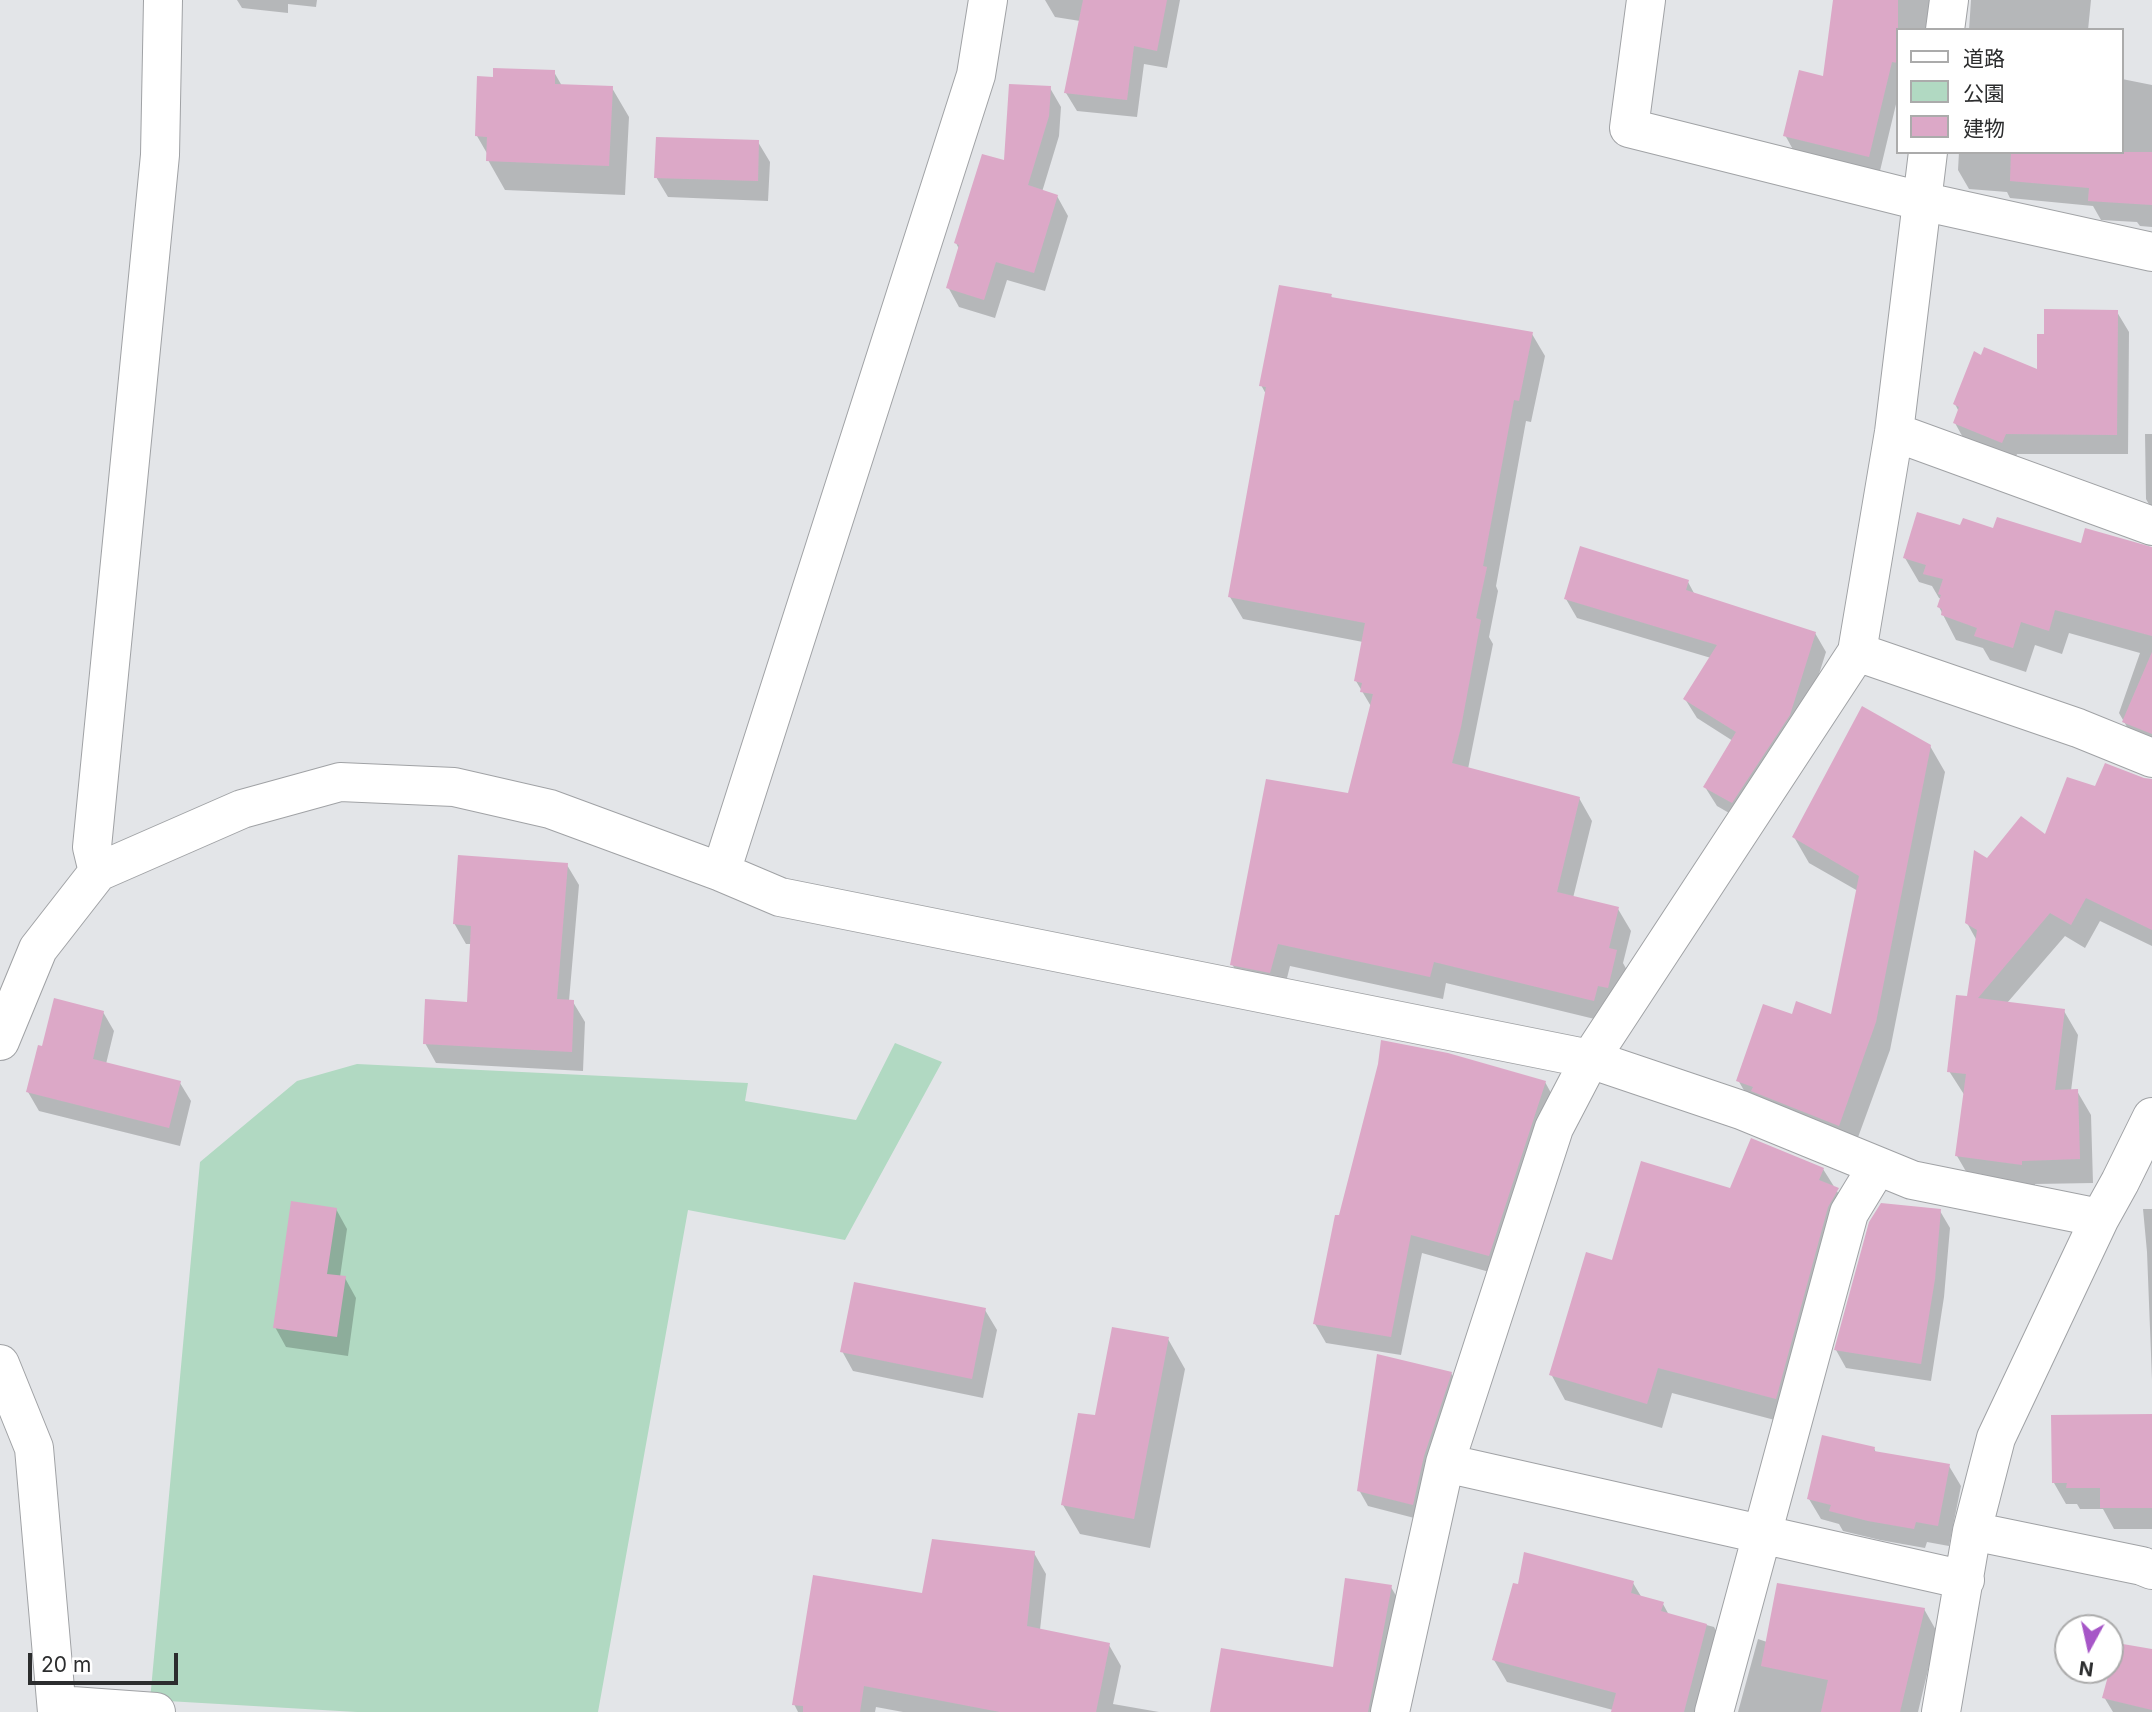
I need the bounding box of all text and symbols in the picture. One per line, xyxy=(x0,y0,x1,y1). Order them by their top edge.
legend xyxy=(1896,28,2124,154)
text: 道路 xyxy=(1963,46,2005,71)
text: 公園 xyxy=(1963,81,2005,106)
text: 建物 xyxy=(1963,116,2005,141)
north arrow xyxy=(2054,1614,2124,1684)
scale bar xyxy=(32,1638,182,1682)
text: 20 m xyxy=(41,1652,91,1677)
text: N xyxy=(2078,1656,2095,1681)

